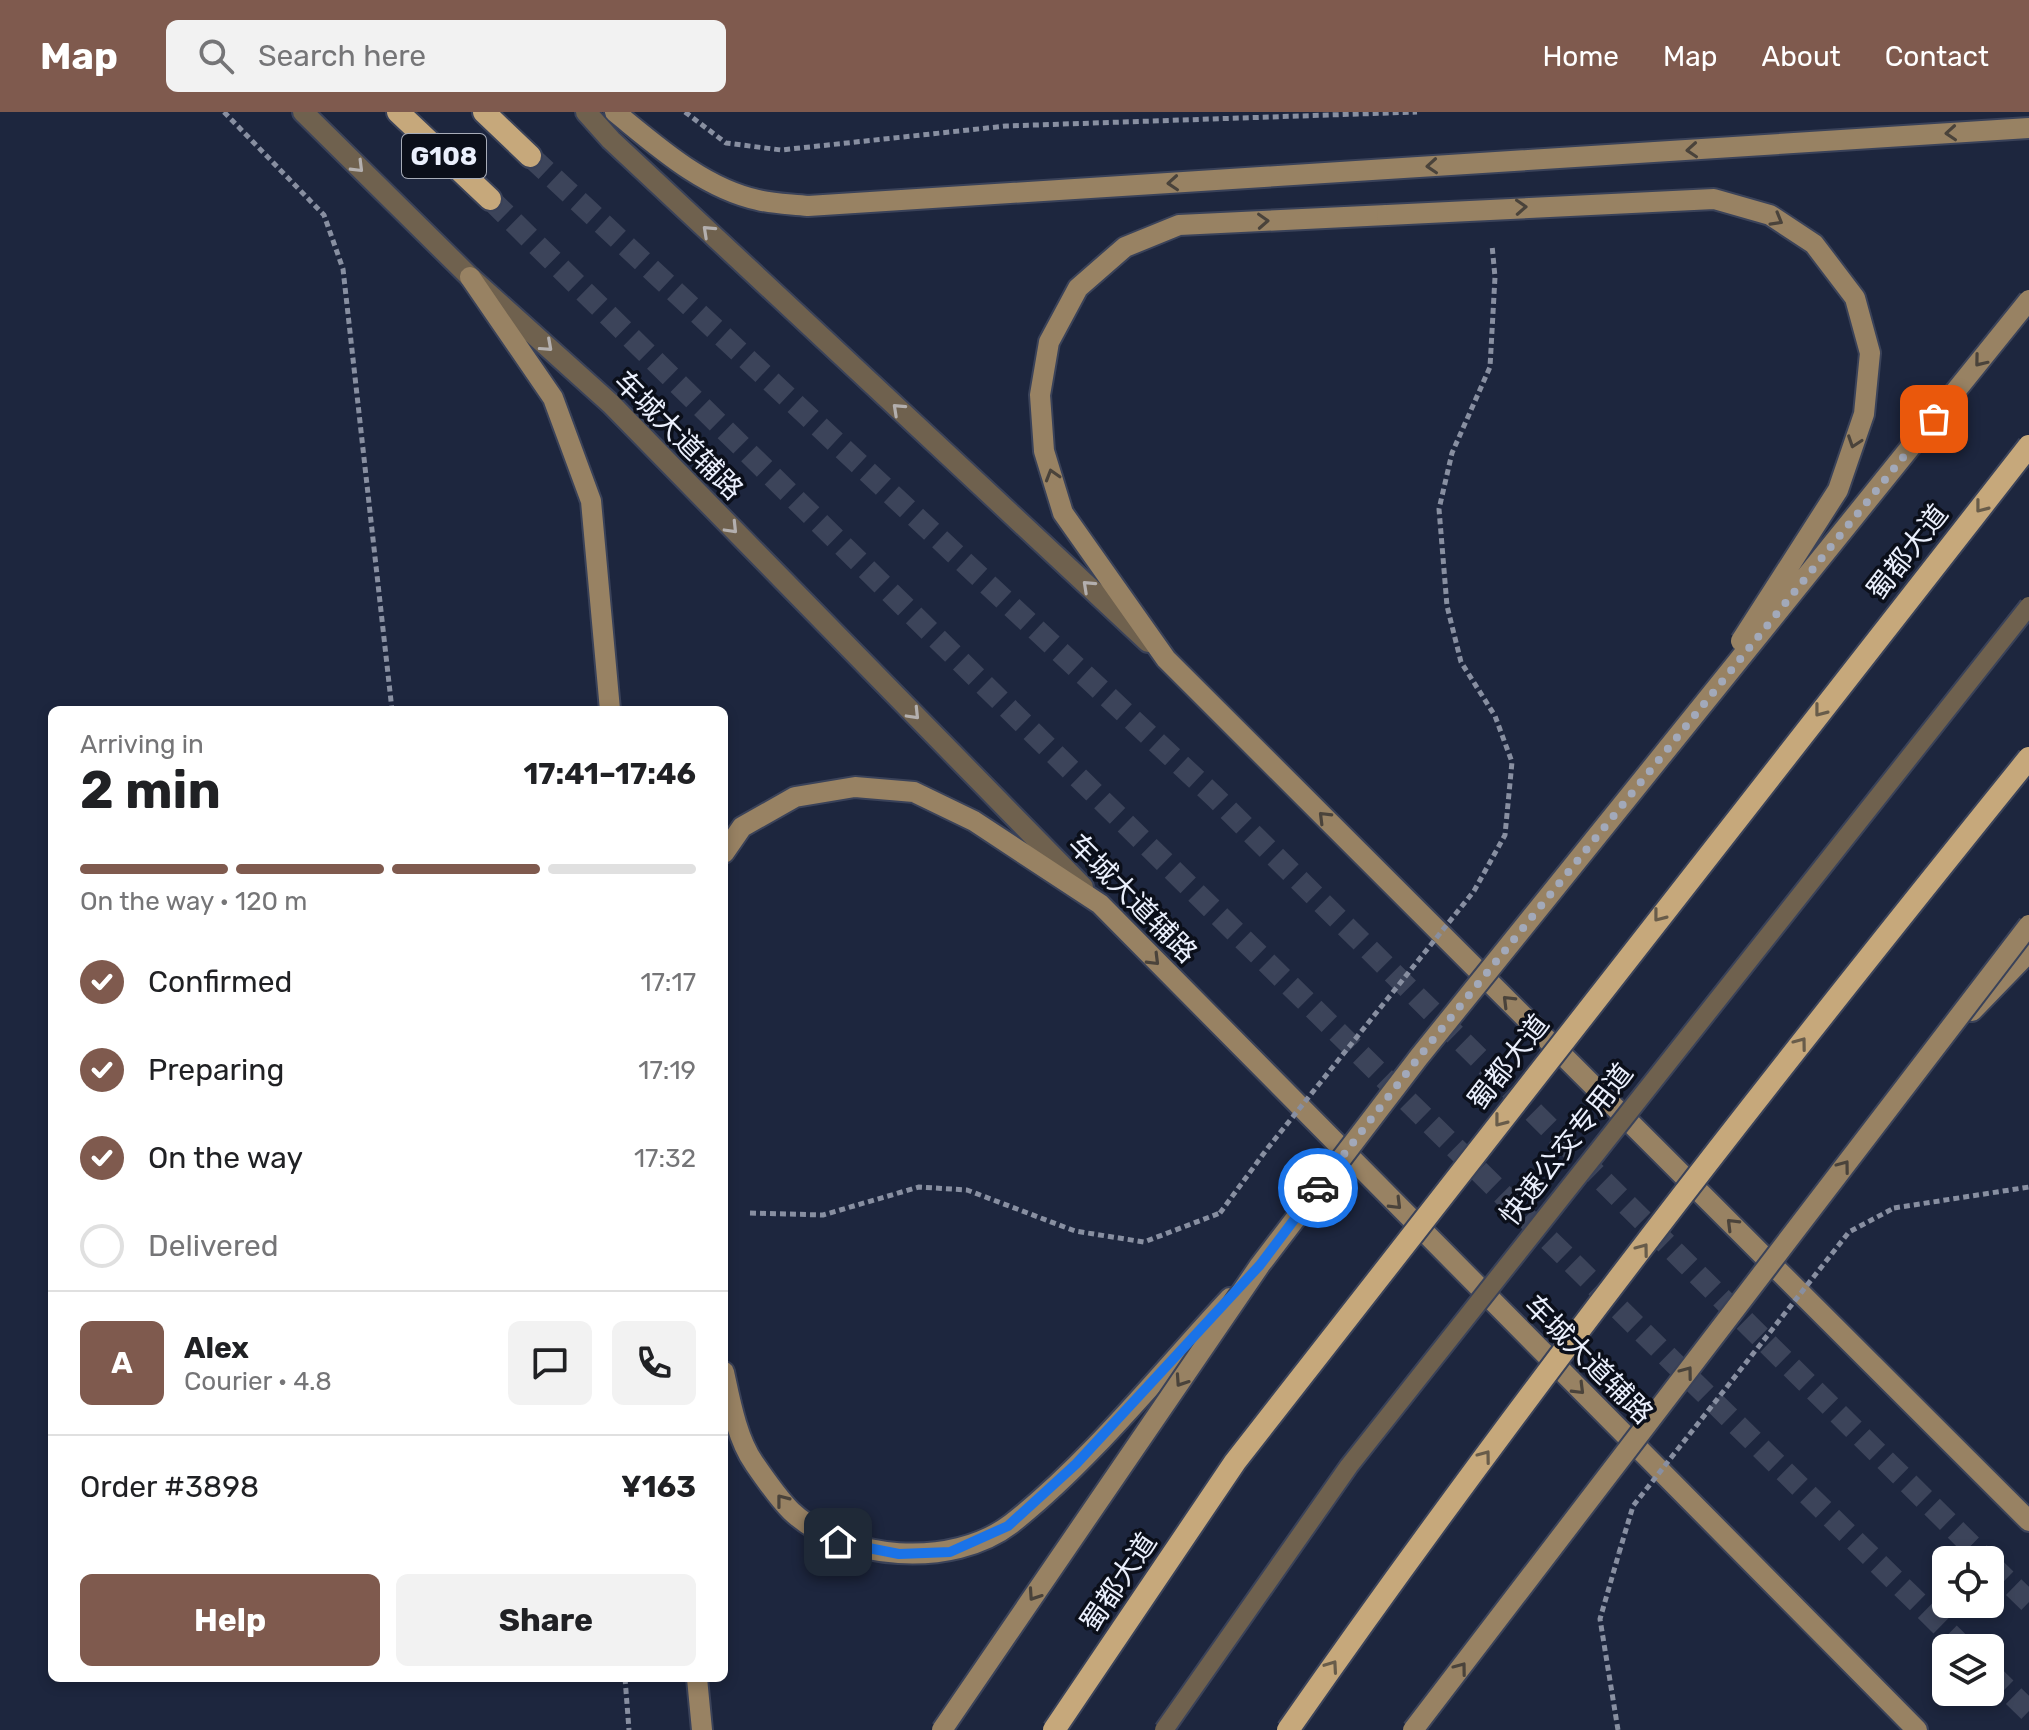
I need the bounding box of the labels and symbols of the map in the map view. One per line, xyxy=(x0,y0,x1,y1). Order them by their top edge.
one-way arrow xyxy=(1944,124,1957,141)
road number: G108 xyxy=(402,134,486,178)
one-way arrow xyxy=(1685,141,1698,158)
one-way arrow xyxy=(1425,157,1438,174)
one-way arrow xyxy=(349,158,363,172)
one-way arrow xyxy=(1166,174,1179,191)
one-way arrow xyxy=(1515,199,1528,216)
one-way arrow xyxy=(1768,210,1783,226)
one-way arrow xyxy=(1257,213,1270,230)
one-way arrow xyxy=(703,226,718,240)
one-way arrow xyxy=(537,336,552,351)
one-way arrow xyxy=(1975,352,1990,366)
street label: 车城大道辅路 xyxy=(608,364,750,506)
pin xyxy=(1900,385,1968,453)
one-way arrow xyxy=(893,404,908,418)
one-way arrow xyxy=(1848,434,1864,448)
one-way arrow xyxy=(1045,468,1061,482)
street label: 蜀都大道 xyxy=(1860,498,1955,607)
one-way arrow xyxy=(1976,498,1990,513)
one-way arrow xyxy=(723,519,737,533)
one-way arrow xyxy=(1083,581,1097,596)
one-way arrow xyxy=(1815,702,1830,716)
one-way arrow xyxy=(904,705,919,719)
one-way arrow xyxy=(1319,812,1333,826)
street label: 车城大道辅路 xyxy=(1062,827,1204,969)
one-way arrow xyxy=(1655,907,1669,922)
one-way arrow xyxy=(1145,951,1160,965)
one-way arrow xyxy=(1503,996,1517,1010)
street label: 蜀都大道 xyxy=(1461,1008,1556,1117)
one-way arrow xyxy=(1792,1037,1806,1052)
street label: 快速公交专用道 xyxy=(1493,1057,1640,1232)
one-way arrow xyxy=(1495,1112,1510,1126)
courier xyxy=(1278,1148,1358,1228)
one-way arrow xyxy=(1835,1160,1849,1175)
one-way arrow xyxy=(1387,1195,1402,1209)
one-way arrow xyxy=(1726,1219,1741,1233)
one-way arrow xyxy=(1634,1244,1648,1258)
street label: 车城大道辅路 xyxy=(1518,1288,1660,1430)
one-way arrow xyxy=(1677,1366,1691,1381)
one-way arrow xyxy=(1176,1372,1191,1386)
one-way arrow xyxy=(1570,1380,1585,1394)
one-way arrow xyxy=(1476,1450,1490,1465)
one-way arrow xyxy=(778,1494,792,1509)
pin xyxy=(804,1508,872,1576)
street label: 蜀都大道 xyxy=(1073,1527,1163,1638)
one-way arrow xyxy=(1029,1587,1044,1601)
one-way arrow xyxy=(1322,1661,1337,1675)
one-way arrow xyxy=(1451,1662,1465,1677)

